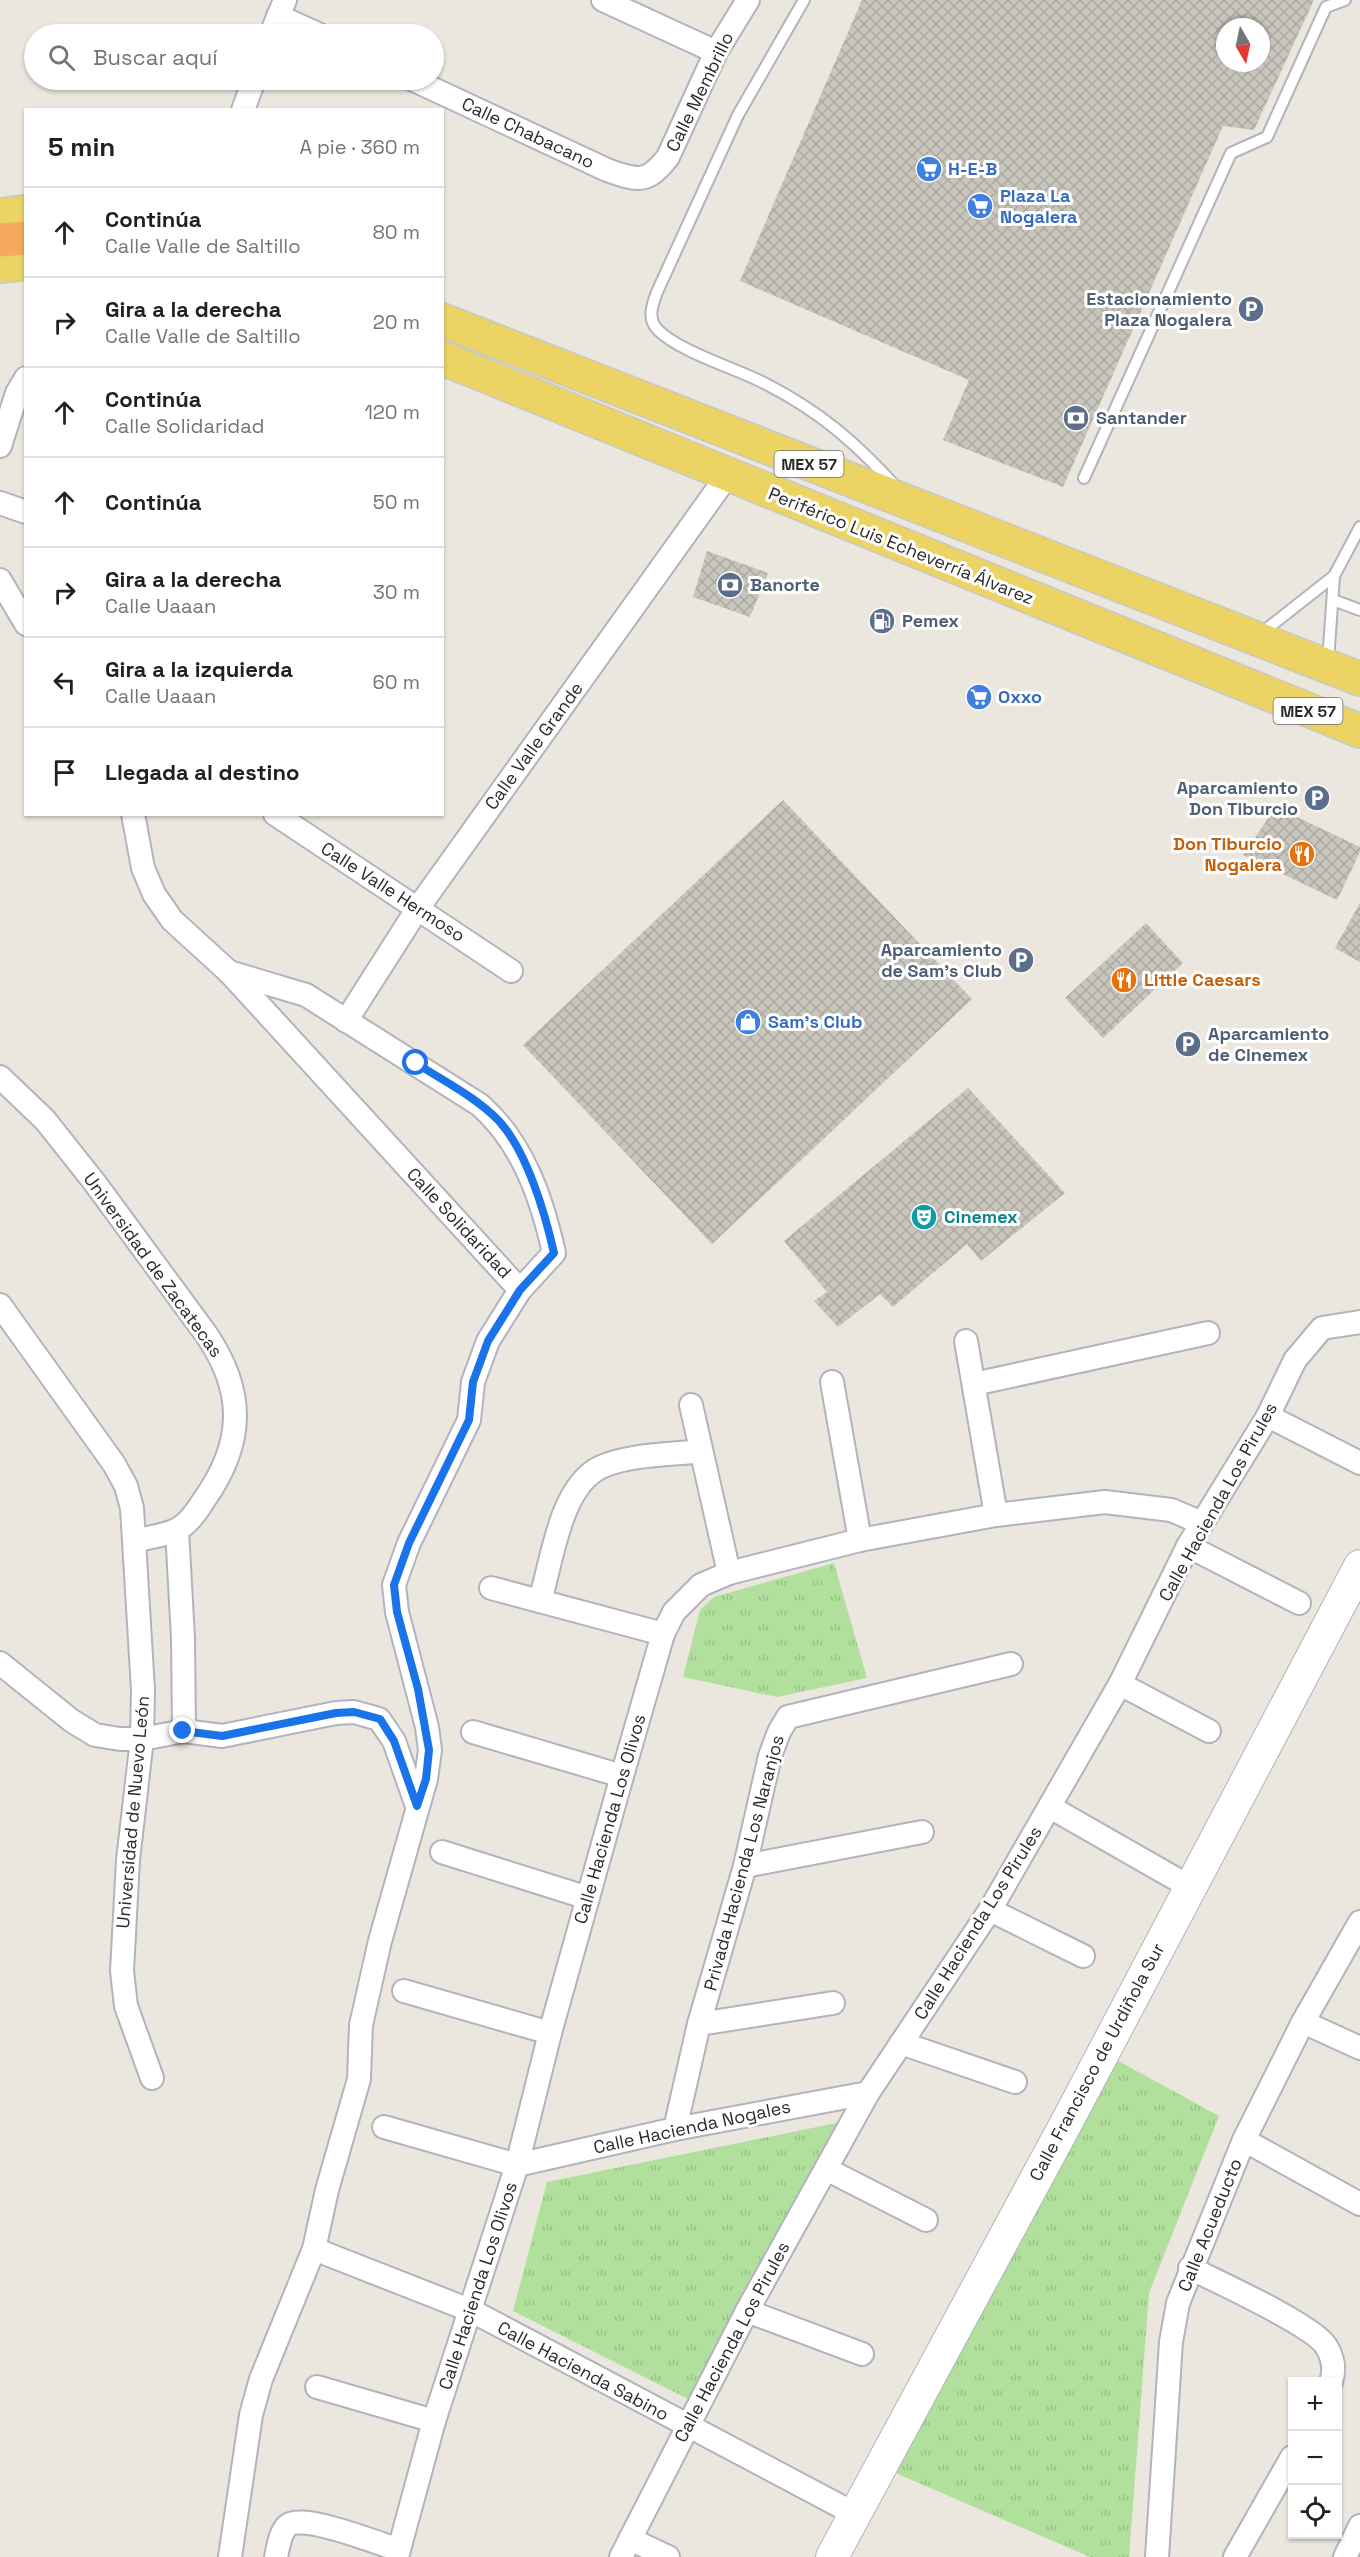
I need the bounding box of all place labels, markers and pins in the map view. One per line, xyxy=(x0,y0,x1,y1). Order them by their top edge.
supermarket icon: H-E-B xyxy=(914,154,944,184)
place label: H-E-B xyxy=(948,157,997,180)
place label: Plaza La Nogalera xyxy=(1000,184,1078,228)
supermarket icon: Plaza La Nogalera xyxy=(965,191,995,221)
place label: Estacionamiento Plaza Nogalera xyxy=(1086,287,1233,331)
parking icon: Estacionamiento Plaza Nogalera xyxy=(1236,294,1266,324)
bank icon: Santander xyxy=(1061,403,1091,433)
place label: Santander xyxy=(1096,406,1187,429)
bank icon: Banorte xyxy=(715,570,745,600)
place label: Banorte xyxy=(750,573,820,596)
fuel station icon: Pemex xyxy=(867,606,897,636)
place label: Pemex xyxy=(902,609,959,632)
supermarket icon: Oxxo xyxy=(964,682,994,712)
place label: Oxxo xyxy=(998,685,1042,708)
place label: Aparcamiento Don Tiburcio xyxy=(1177,776,1298,820)
parking icon: Aparcamiento Don Tiburcio xyxy=(1302,783,1332,813)
place label: Don Tiburcio Nogalera xyxy=(1173,832,1283,876)
restaurant icon: Don Tiburcio Nogalera xyxy=(1287,839,1317,869)
place label: Aparcamiento de Sam's Club xyxy=(881,938,1002,982)
parking icon: Aparcamiento de Sam's Club xyxy=(1006,945,1036,975)
restaurant icon: Little Caesars xyxy=(1109,965,1139,995)
place label: Little Caesars xyxy=(1144,968,1261,991)
shop icon: Sam's Club xyxy=(733,1007,763,1037)
place label: Sam's Club xyxy=(768,1010,862,1033)
place label: Aparcamiento de Cinemex xyxy=(1208,1022,1329,1066)
parking icon: Aparcamiento de Cinemex xyxy=(1173,1029,1203,1059)
theatre icon: Cinemex xyxy=(909,1202,939,1232)
place label: Cinemex xyxy=(944,1205,1018,1228)

